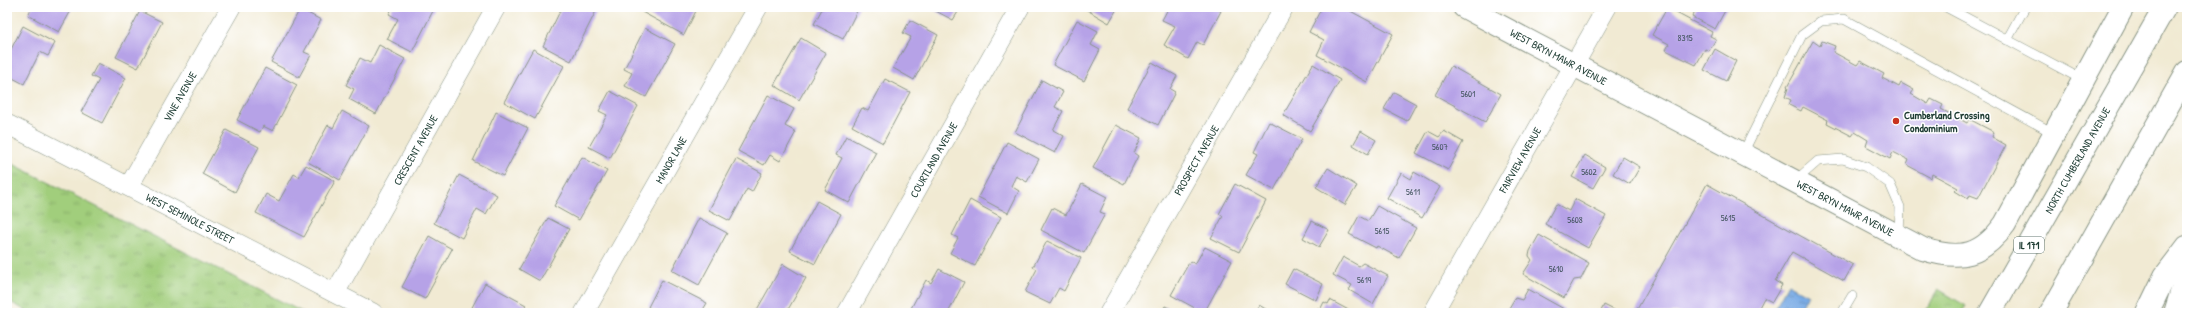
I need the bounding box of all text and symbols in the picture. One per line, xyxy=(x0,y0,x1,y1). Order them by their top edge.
street label: WEST BRYN MAWR AVENUE xyxy=(1508,26,1610,88)
house number: 8315 xyxy=(1677,32,1693,44)
street label: VINE AVENUE xyxy=(160,69,200,124)
house number: 5601 xyxy=(1461,88,1475,100)
street label: NORTH CUMBERLAND AVENUE xyxy=(2041,104,2113,216)
place label: Cumberland Crossing Condominium xyxy=(1904,108,1990,135)
street label: CRESCENT AVENUE xyxy=(390,112,441,188)
marker: Cumberland Crossing Condominium xyxy=(1891,116,1901,126)
street label: COURTLAND AVENUE xyxy=(907,119,961,200)
street label: PROSPECT AVENUE xyxy=(1171,123,1222,198)
street label: FAIRVIEW AVENUE xyxy=(1495,125,1544,196)
street label: MANOR LANE xyxy=(652,134,690,186)
house number: 5607 xyxy=(1432,141,1448,153)
house number: 5602 xyxy=(1581,166,1598,178)
street label: WEST BRYN MAWR AVENUE xyxy=(1794,177,1896,239)
house number: 5611 xyxy=(1406,186,1420,198)
street label: WEST SEMINOLE STREET xyxy=(144,190,237,247)
house number: 5615 xyxy=(1721,212,1735,224)
house number: 5608 xyxy=(1567,214,1583,226)
house number: 5615 xyxy=(1375,225,1389,237)
road number: IL 171 xyxy=(2014,237,2044,253)
house number: 5610 xyxy=(1549,263,1563,275)
house number: 5619 xyxy=(1357,274,1372,286)

